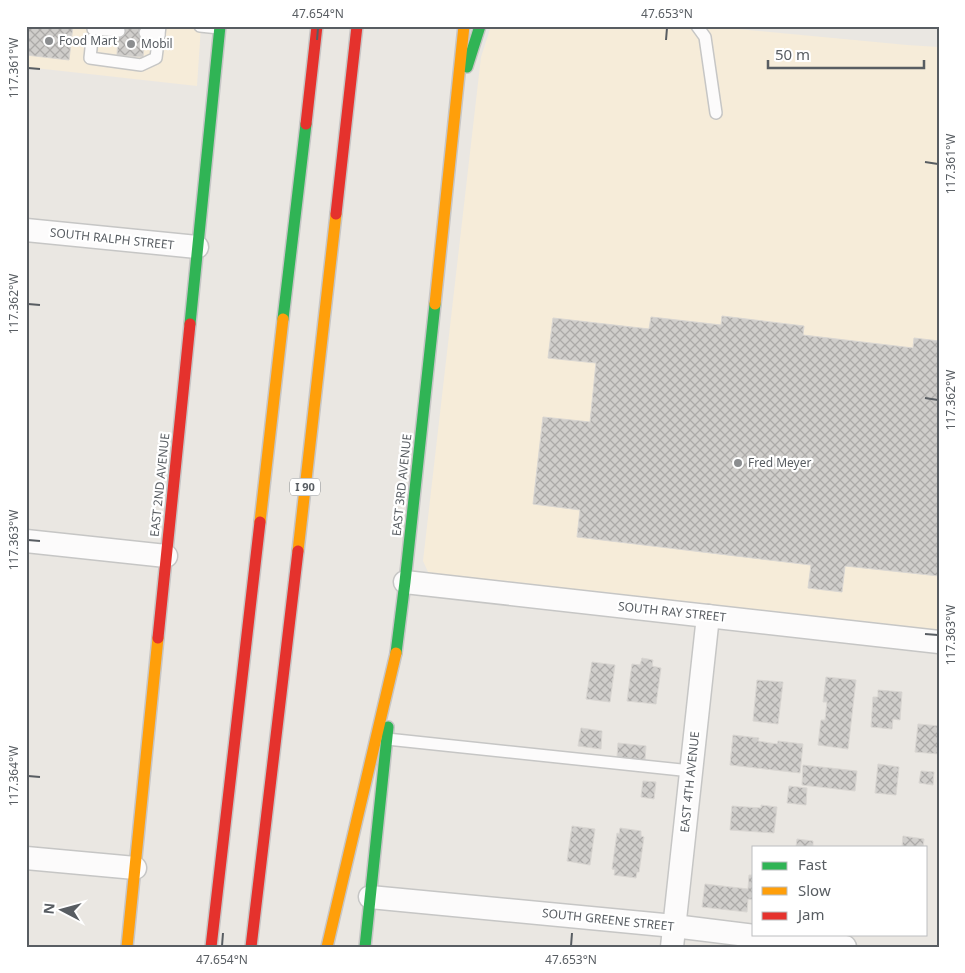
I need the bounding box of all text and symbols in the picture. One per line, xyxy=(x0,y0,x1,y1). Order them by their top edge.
text: 47.654°N xyxy=(292,5,344,22)
text: 47.653°N xyxy=(641,5,693,22)
place label: Food Mart xyxy=(59,32,118,49)
marker: Food Mart xyxy=(43,35,55,47)
place label: Mobil xyxy=(141,35,173,52)
text: 117.361°W xyxy=(5,38,22,98)
marker: Mobil xyxy=(125,38,137,50)
scale bar xyxy=(768,38,924,70)
text: 50 m xyxy=(775,44,810,64)
text: 117.361°W xyxy=(942,134,959,194)
street label: SOUTH RALPH STREET xyxy=(49,224,175,254)
text: 117.362°W xyxy=(5,274,22,334)
text: 117.362°W xyxy=(942,370,959,430)
street label: EAST 2ND AVENUE xyxy=(146,432,173,538)
street label: EAST 3RD AVENUE xyxy=(388,433,415,537)
place label: Fred Meyer xyxy=(748,454,812,471)
marker: Fred Meyer xyxy=(732,457,744,469)
road number: I 90 xyxy=(290,478,320,496)
text: 117.363°W xyxy=(5,510,22,570)
street label: SOUTH RAY STREET xyxy=(617,597,727,626)
text: 117.363°W xyxy=(942,605,959,665)
street label: EAST 4TH AVENUE xyxy=(676,730,703,834)
text: 117.364°W xyxy=(5,746,22,806)
legend xyxy=(752,846,928,936)
text: Fast xyxy=(798,854,827,874)
text: Slow xyxy=(798,880,831,900)
north arrow xyxy=(38,886,88,936)
text: N xyxy=(39,902,59,915)
street label: SOUTH GREENE STREET xyxy=(541,904,675,935)
text: Jam xyxy=(796,904,825,924)
text: 47.654°N xyxy=(196,951,248,968)
text: 47.653°N xyxy=(545,951,597,968)

